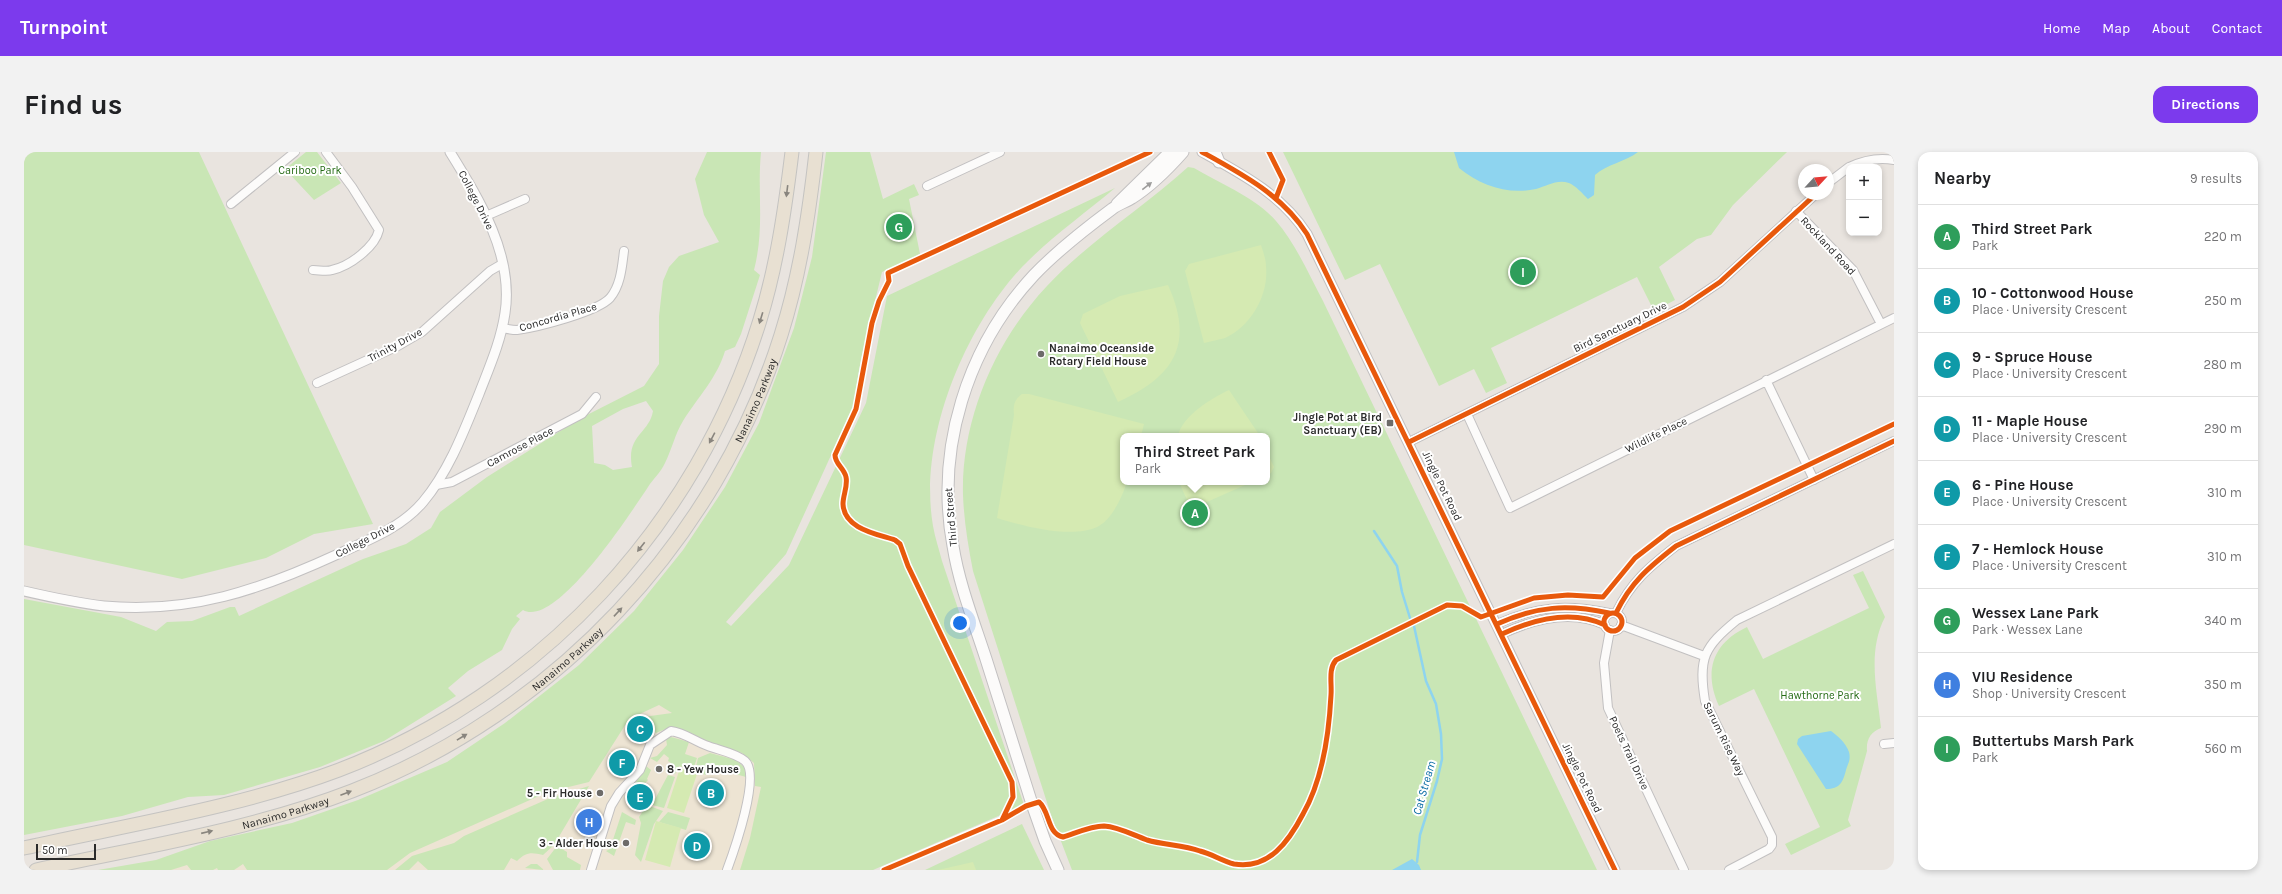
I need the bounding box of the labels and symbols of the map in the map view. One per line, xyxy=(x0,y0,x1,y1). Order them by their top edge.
park label: Cariboo Park xyxy=(278,164,342,177)
north arrow xyxy=(1798,164,1834,200)
street label: College Drive xyxy=(456,168,497,232)
one-way arrow xyxy=(1142,182,1153,191)
one-way arrow xyxy=(784,185,790,197)
pin: G xyxy=(886,212,912,242)
street label: Rockland Road xyxy=(1798,214,1858,278)
pin: I xyxy=(1510,257,1536,287)
street label: Bird Sanctuary Drive xyxy=(1571,299,1669,355)
street label: Concordia Place xyxy=(518,300,599,334)
one-way arrow xyxy=(758,312,764,324)
street label: Trinity Drive xyxy=(366,325,425,365)
place label: Nanaimo Oceanside Rotary Field House xyxy=(1049,342,1154,368)
marker: Nanaimo Oceanside Rotary Field House xyxy=(1036,349,1046,359)
street label: Nanaimo Parkway xyxy=(732,357,779,444)
place label: Jingle Pot at Bird Sanctuary (EB) xyxy=(1293,411,1382,437)
street label: Wildlife Place xyxy=(1623,414,1690,456)
marker: Jingle Pot at Bird Sanctuary (EB) xyxy=(1385,418,1395,428)
street label: Camrose Place xyxy=(484,424,556,470)
one-way arrow xyxy=(708,432,715,444)
street label: Jingle Pot Road xyxy=(1419,449,1465,523)
street label: Third Street xyxy=(942,487,960,547)
pin: A xyxy=(1182,498,1208,528)
street label: College Drive xyxy=(333,519,397,560)
one-way arrow xyxy=(637,542,646,553)
one-way arrow xyxy=(613,607,623,617)
your location xyxy=(950,613,970,633)
street label: Nanaimo Parkway xyxy=(529,624,605,693)
park label: Hawthorne Park xyxy=(1780,689,1860,702)
street label: Sarum Rise Way xyxy=(1700,700,1748,778)
pin: C xyxy=(627,714,653,744)
street label: Poets Trail Drive xyxy=(1606,714,1652,792)
one-way arrow xyxy=(456,733,468,740)
street label: Jingle Pot Road xyxy=(1559,741,1605,815)
pin: F xyxy=(609,748,635,778)
water label: Cat Stream xyxy=(1410,759,1438,817)
place label: 8 - Yew House xyxy=(667,763,739,776)
marker: 8 - Yew House xyxy=(654,764,664,774)
pin: B xyxy=(698,778,724,808)
pin: E xyxy=(627,782,653,812)
place label: 5 - Fir House xyxy=(527,787,592,800)
marker: 5 - Fir House xyxy=(595,788,605,798)
one-way arrow xyxy=(340,790,352,796)
street label: Nanaimo Parkway xyxy=(241,794,331,832)
pin: H xyxy=(576,807,602,837)
one-way arrow xyxy=(201,829,213,835)
pin: D xyxy=(684,831,710,861)
place label: 3 - Alder House xyxy=(539,837,618,850)
marker: 3 - Alder House xyxy=(621,838,631,848)
scale bar xyxy=(36,842,96,861)

